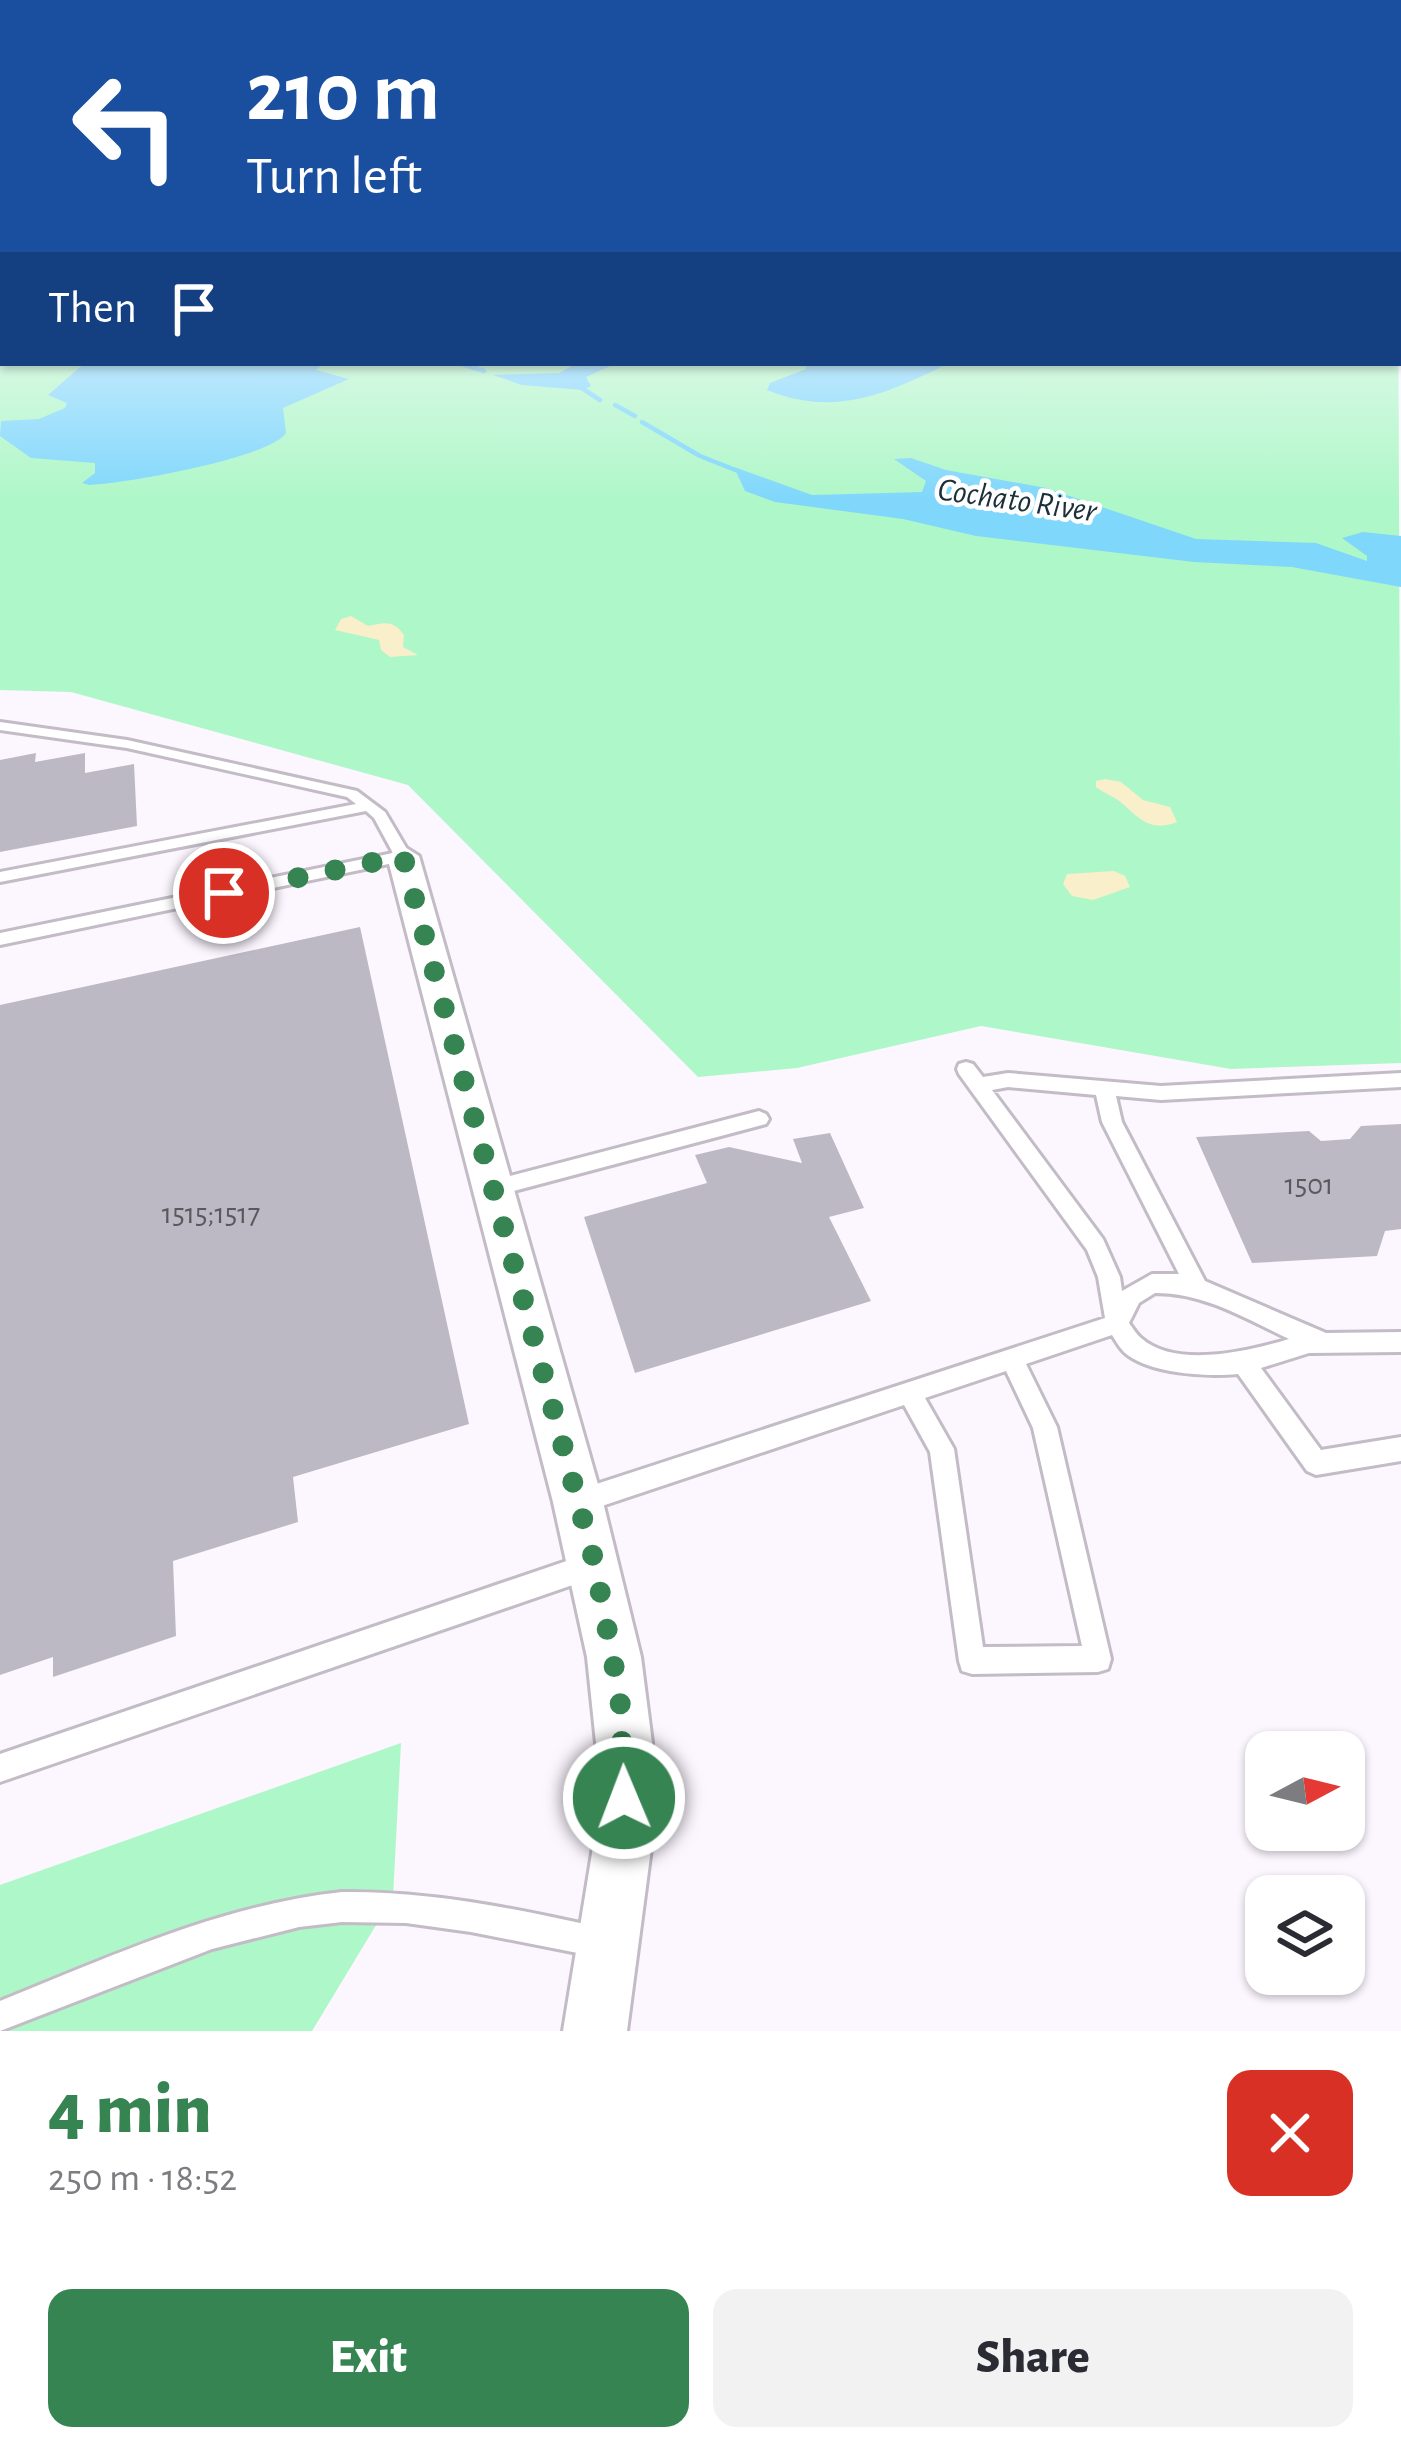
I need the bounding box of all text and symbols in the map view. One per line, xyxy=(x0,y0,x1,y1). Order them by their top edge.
icon: left xyxy=(48,48,204,204)
text: 210 m xyxy=(246,52,440,136)
text: Turn left xyxy=(246,150,422,204)
icon: arrive xyxy=(161,276,227,342)
text: Then xyxy=(48,286,137,331)
water label: Cochato River xyxy=(935,474,1100,529)
pin xyxy=(173,842,275,944)
icon: arrive xyxy=(191,860,257,926)
house number: 1501 xyxy=(1284,1170,1334,1200)
house number: 1515;1517 xyxy=(162,1199,260,1229)
north arrow xyxy=(1245,1731,1365,1851)
map controls xyxy=(1245,1731,1365,1995)
position arrow xyxy=(561,1735,687,1861)
button: layers xyxy=(1245,1875,1365,1995)
button: close xyxy=(1227,2070,1353,2196)
text: 4 min xyxy=(48,2074,212,2146)
text: 250 m · 18:52 xyxy=(48,2159,237,2198)
button: Exit xyxy=(48,2289,689,2427)
button: Share xyxy=(713,2289,1353,2427)

